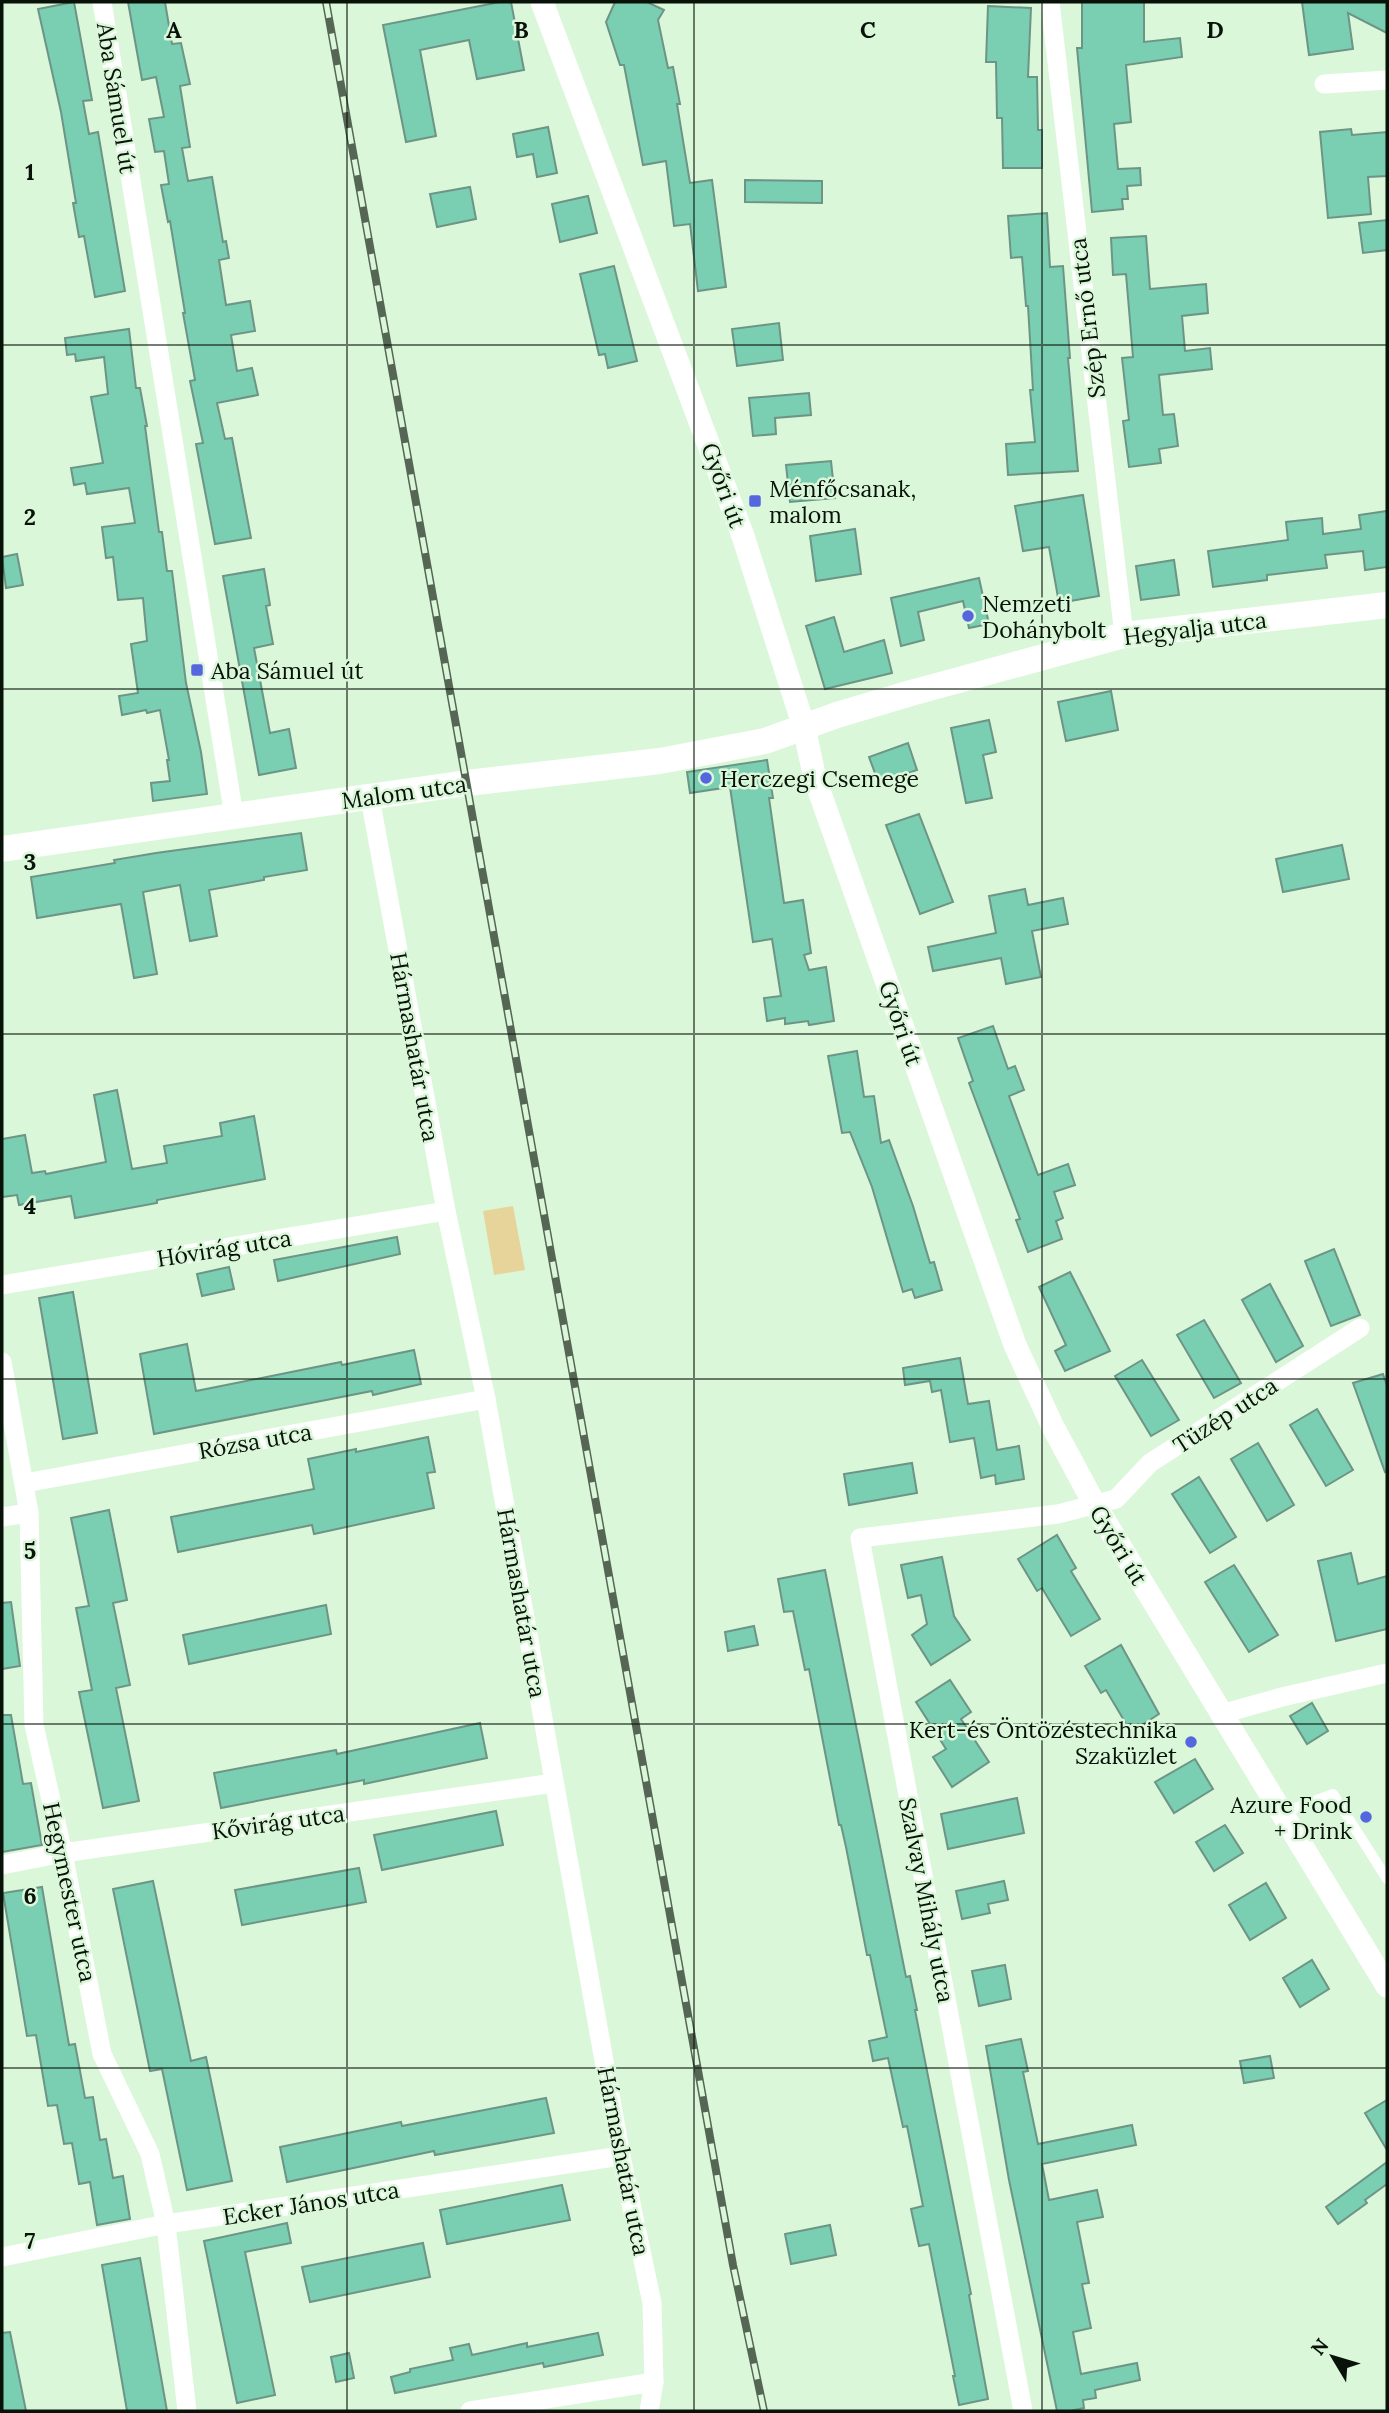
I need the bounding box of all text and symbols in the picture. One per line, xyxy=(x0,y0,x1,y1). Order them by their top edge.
text: A xyxy=(166,15,182,44)
text: B xyxy=(513,15,529,44)
text: C xyxy=(860,15,876,44)
text: D xyxy=(1206,15,1224,44)
street label: Aba Sámuel út xyxy=(91,20,143,176)
text: 1 xyxy=(25,157,35,186)
street label: Szép Ernő utca xyxy=(1063,236,1111,400)
street label: Győri út xyxy=(695,439,753,531)
place label: Ménfőcsanak, malom xyxy=(769,474,916,529)
marker: Ménfőcsanak, malom xyxy=(747,493,763,509)
text: 2 xyxy=(24,502,36,531)
place label: Nemzeti Dohánybolt xyxy=(982,589,1106,644)
street label: Hegyalja utca xyxy=(1122,605,1268,651)
marker: Nemzeti Dohánybolt xyxy=(960,608,976,624)
place label: Aba Sámuel út xyxy=(210,656,363,685)
marker: Aba Sámuel út xyxy=(189,662,205,678)
place label: Herczegi Csemege xyxy=(720,764,919,793)
street label: Malom utca xyxy=(340,769,469,815)
marker: Herczegi Csemege xyxy=(698,770,714,786)
text: 3 xyxy=(24,847,36,876)
street label: Hármashatár utca xyxy=(384,950,446,1144)
street label: Győri út xyxy=(873,977,929,1069)
text: 4 xyxy=(24,1191,36,1220)
street label: Hóvirág utca xyxy=(155,1223,294,1273)
street label: Tüzép utca xyxy=(1167,1370,1283,1459)
street label: Rózsa utca xyxy=(196,1417,314,1465)
street label: Győri út xyxy=(1084,1500,1154,1590)
street label: Hármashatár utca xyxy=(491,1506,553,1700)
text: 5 xyxy=(24,1536,36,1565)
place label: Kert-és Öntözéstechnika Szaküzlet xyxy=(909,1715,1177,1770)
marker: Kert-és Öntözéstechnika Szaküzlet xyxy=(1183,1734,1199,1750)
place label: Azure Food + Drink xyxy=(1229,1790,1353,1845)
street label: Szalvay Mihály utca xyxy=(893,1795,961,2005)
street label: Kővirág utca xyxy=(210,1798,346,1846)
street label: Hegymester utca xyxy=(37,1800,103,1985)
marker: Azure Food + Drink xyxy=(1358,1809,1374,1825)
text: 6 xyxy=(23,1881,37,1910)
street label: Hármashatár utca xyxy=(591,2064,657,2258)
street label: Ecker János utca xyxy=(221,2175,401,2231)
text: 7 xyxy=(25,2226,36,2255)
north arrow xyxy=(1298,2322,1368,2392)
text: N xyxy=(1306,2333,1334,2360)

